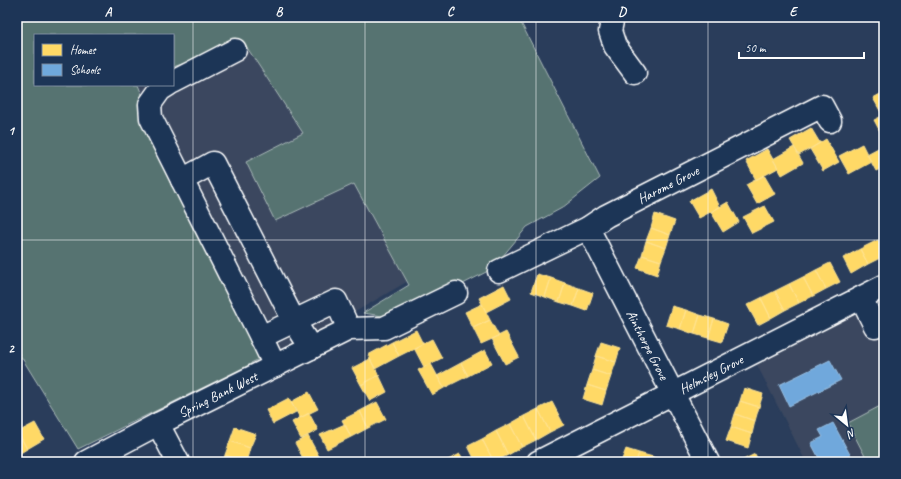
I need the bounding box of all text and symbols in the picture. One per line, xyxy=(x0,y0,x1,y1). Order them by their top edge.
text: A xyxy=(105,4,113,20)
text: B xyxy=(276,4,284,20)
text: C xyxy=(447,4,455,20)
text: D xyxy=(618,4,627,20)
text: E xyxy=(790,4,799,20)
legend xyxy=(34,34,174,86)
scale bar xyxy=(739,34,864,60)
text: 50 m xyxy=(745,40,767,56)
text: Homes xyxy=(70,42,97,58)
text: Schools xyxy=(70,62,102,78)
text: 1 xyxy=(8,123,16,139)
street label: Harome Grove xyxy=(634,161,703,207)
street label: Ainthorpe Grove xyxy=(623,307,673,384)
text: 2 xyxy=(8,341,15,357)
street label: Helmsley Grove xyxy=(676,350,747,397)
street label: Spring Bank West xyxy=(175,367,261,421)
north arrow xyxy=(827,405,867,445)
text: N xyxy=(844,426,858,443)

